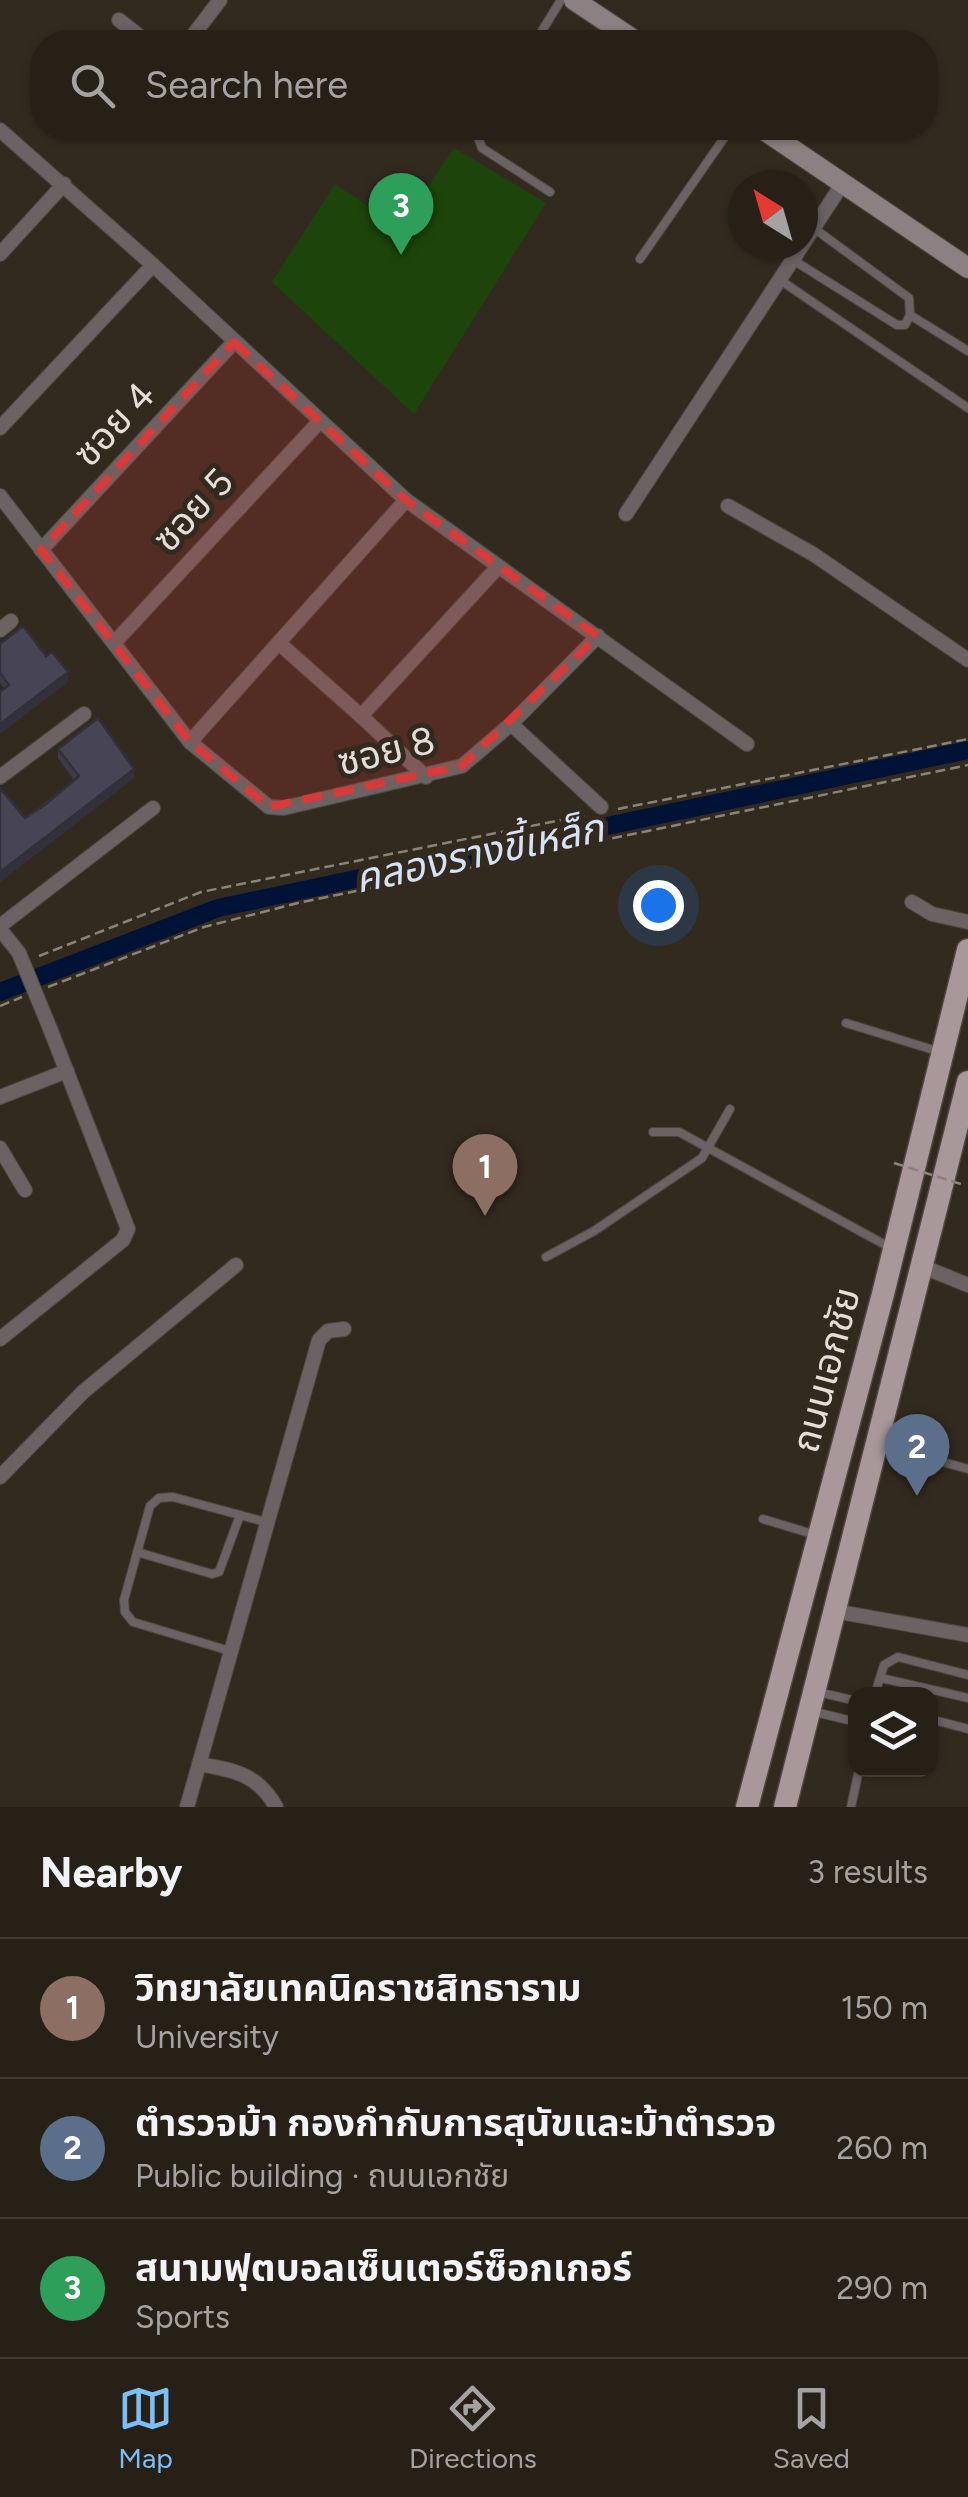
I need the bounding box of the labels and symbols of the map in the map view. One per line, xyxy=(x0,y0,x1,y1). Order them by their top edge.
north arrow xyxy=(728,170,818,260)
pin: 3 xyxy=(368,172,434,255)
street label: ซอย 4 xyxy=(64,372,164,476)
street label: ซอย 5 xyxy=(143,459,243,561)
street label: ซอย 8 xyxy=(333,717,439,785)
water label: คลองรางขี้เหล็ก xyxy=(350,800,610,903)
your location xyxy=(633,880,684,931)
pin: 1 xyxy=(452,1134,518,1216)
street label: ถนนเอกชัย xyxy=(782,1283,870,1457)
pin: 2 xyxy=(884,1414,950,1496)

